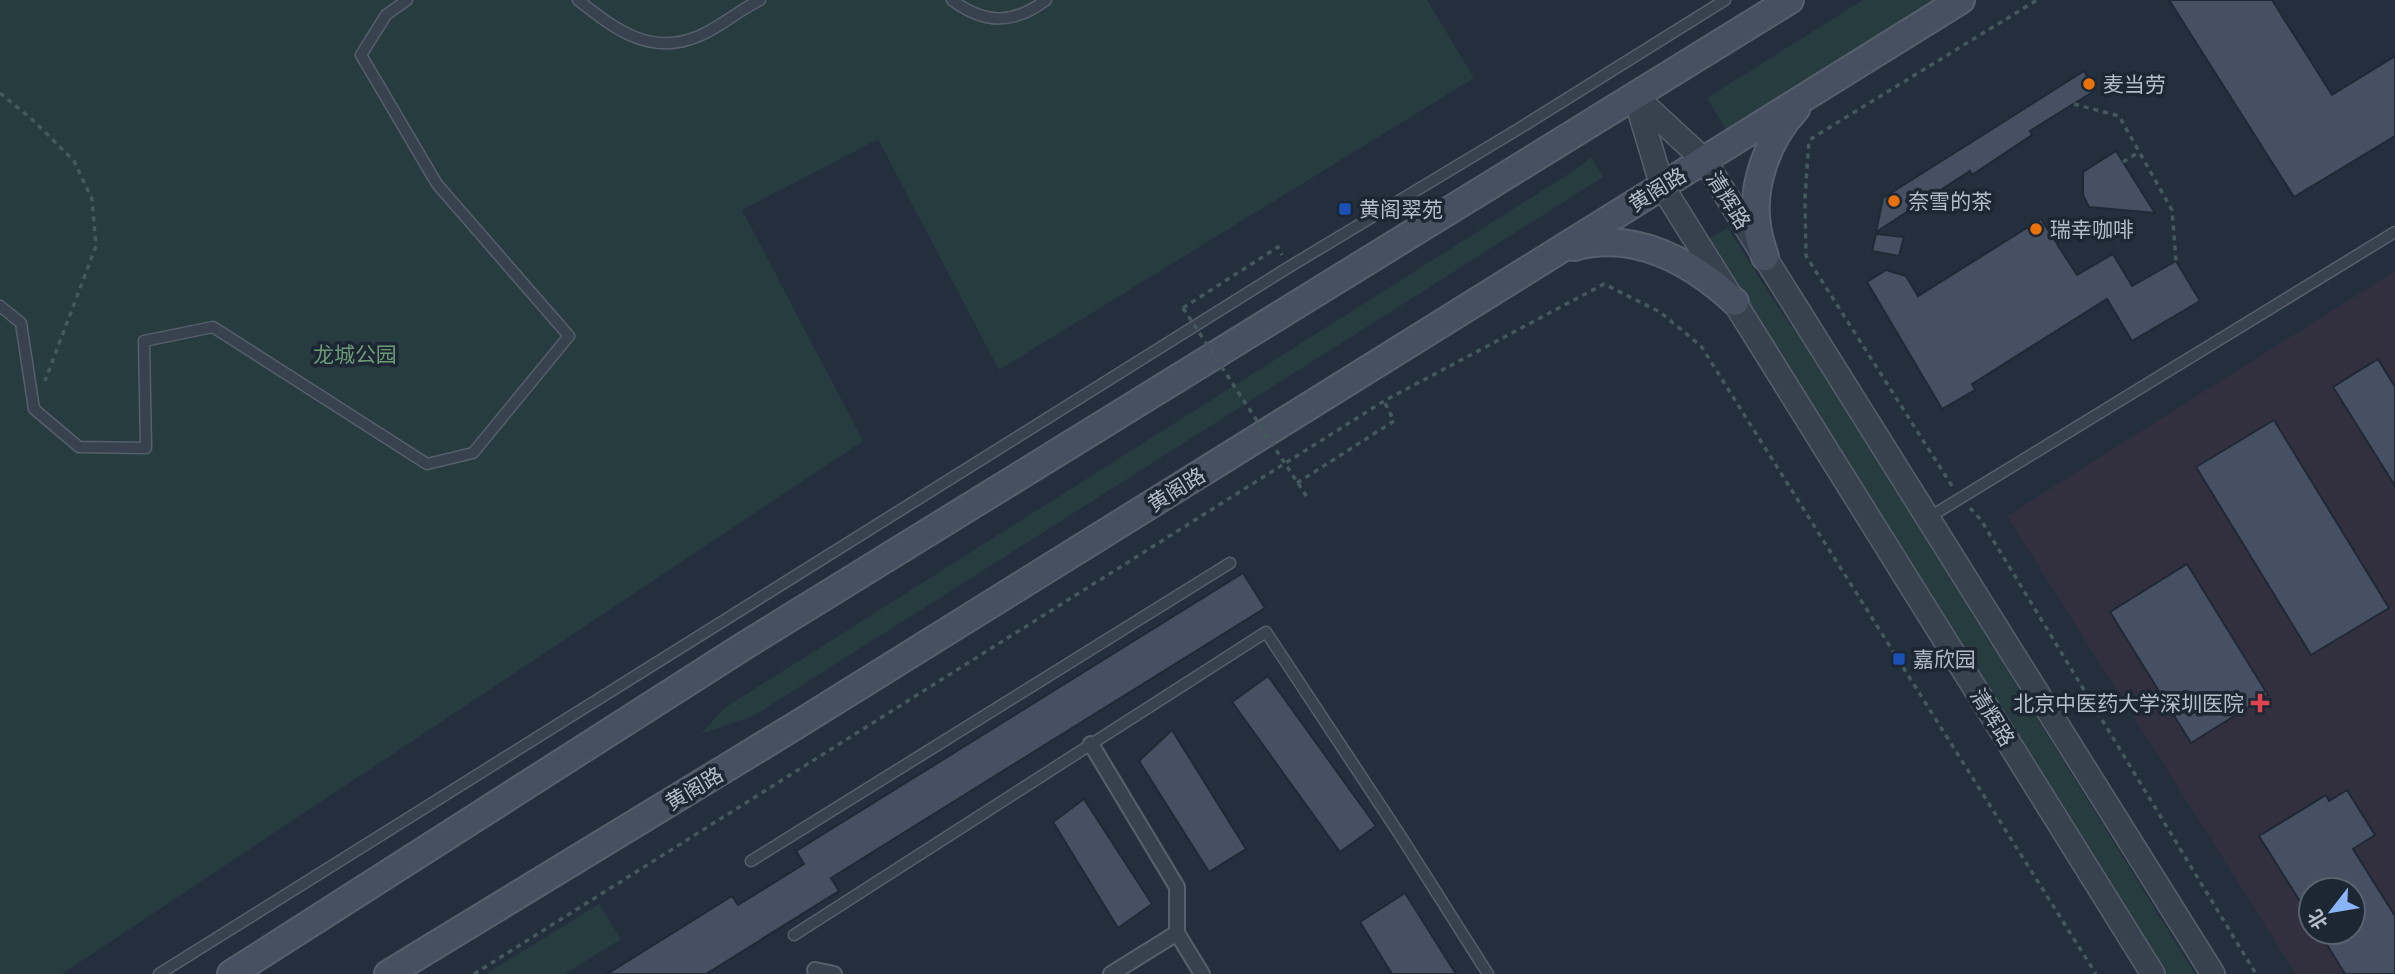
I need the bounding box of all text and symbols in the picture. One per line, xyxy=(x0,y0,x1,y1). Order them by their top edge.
place label: 麦当劳 xyxy=(2103,72,2166,96)
marker: 麦当劳 xyxy=(2081,76,2097,92)
street label: 黄阁路 xyxy=(1624,162,1690,216)
street label: 清辉路 xyxy=(1702,167,1756,233)
place label: 奈雪的茶 xyxy=(1908,189,1992,213)
marker: 奈雪的茶 xyxy=(1886,193,1902,209)
place label: 黄阁翠苑 xyxy=(1359,197,1443,221)
marker: 黄阁翠苑 xyxy=(1337,201,1353,217)
place label: 瑞幸咖啡 xyxy=(2050,217,2134,241)
marker: 瑞幸咖啡 xyxy=(2028,221,2044,237)
park label: 龙城公园 xyxy=(313,342,397,366)
street label: 黄阁路 xyxy=(1143,462,1209,516)
place label: 嘉欣园 xyxy=(1913,647,1976,671)
marker: 嘉欣园 xyxy=(1891,651,1907,667)
street label: 清辉路 xyxy=(1966,684,2020,750)
place label: 北京中医药大学深圳医院 xyxy=(2013,691,2244,715)
marker: 北京中医药大学深圳医院 xyxy=(2250,693,2270,713)
street label: 黄阁路 xyxy=(661,761,727,815)
north arrow xyxy=(2297,876,2367,946)
text: 北 xyxy=(2303,906,2332,934)

